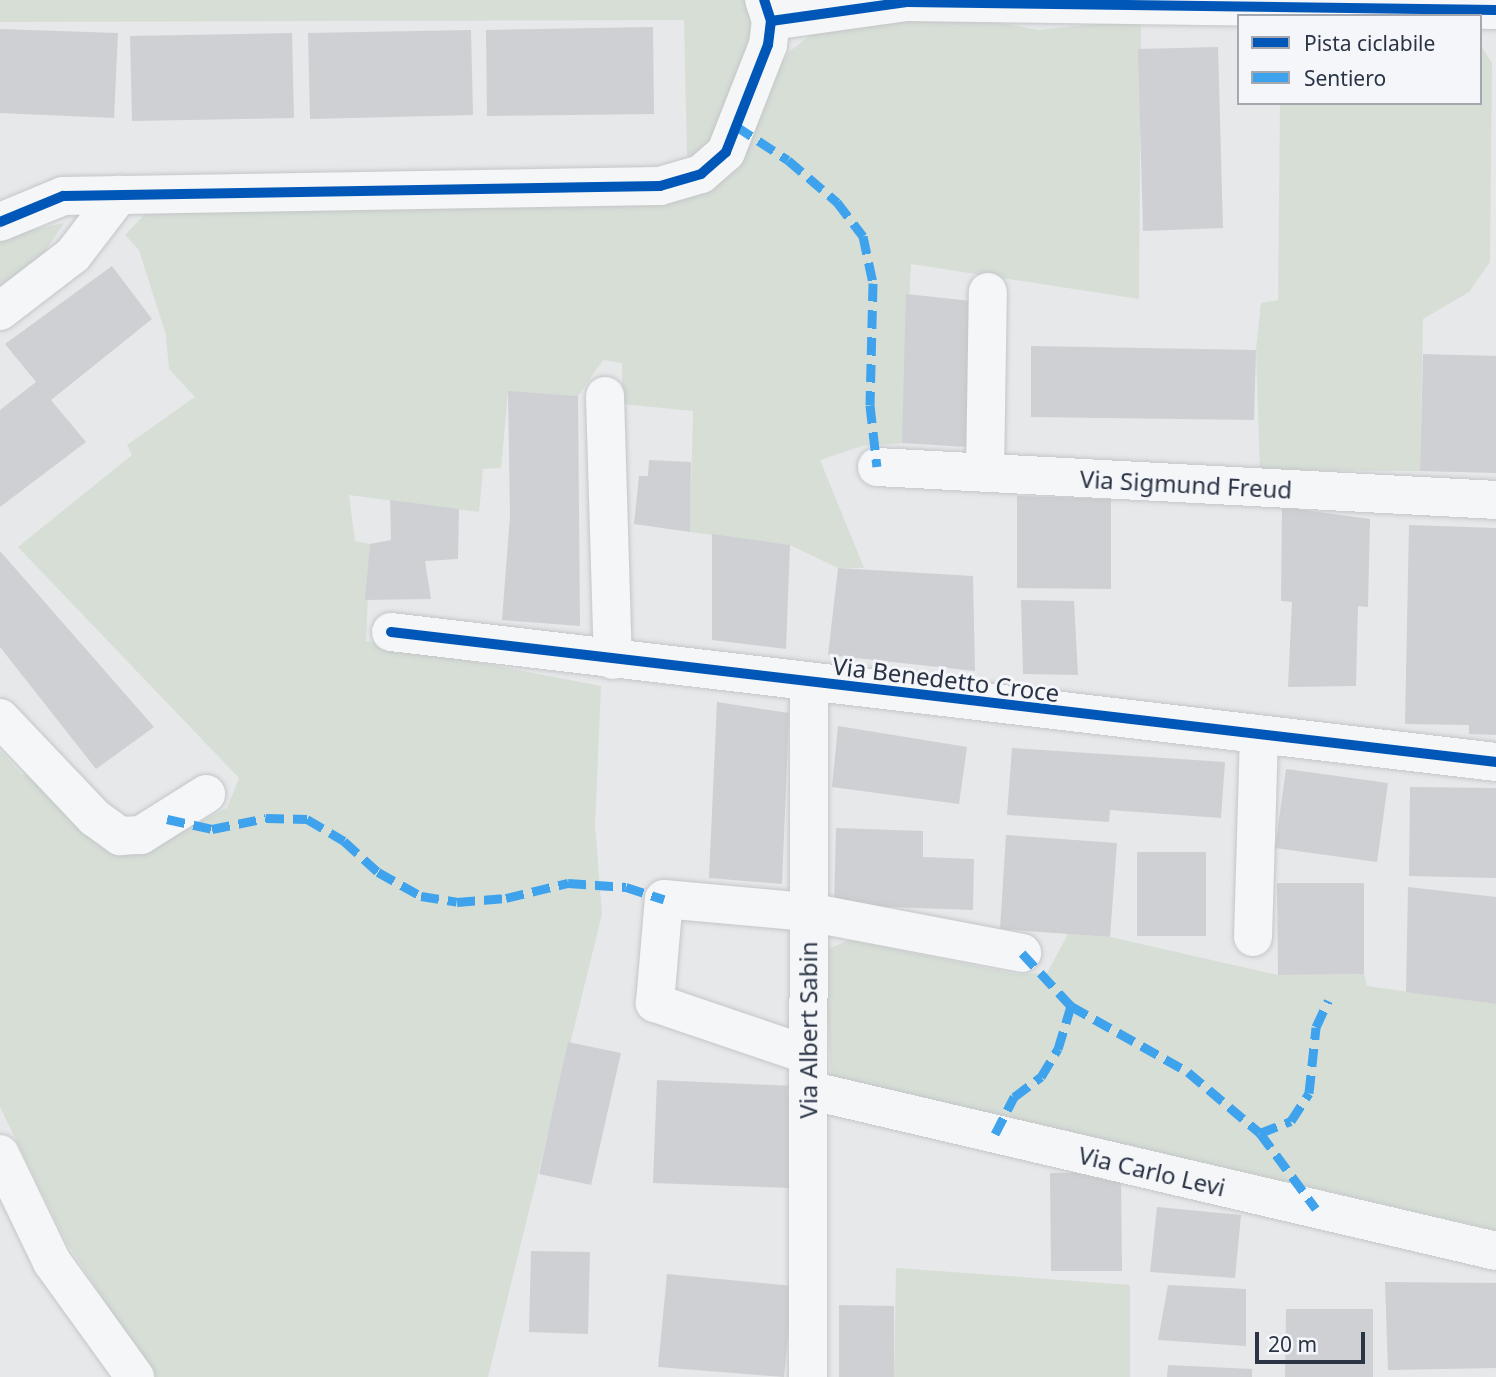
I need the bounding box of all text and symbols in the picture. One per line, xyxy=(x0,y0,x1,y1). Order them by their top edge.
legend xyxy=(1237,14,1482,105)
text: Pista ciclabile xyxy=(1304,29,1435,57)
text: Sentiero xyxy=(1304,64,1386,92)
street label: Via Sigmund Freud xyxy=(1079,464,1293,504)
street label: Via Benedetto Croce xyxy=(831,651,1061,707)
street label: Via Albert Sabin xyxy=(794,941,822,1119)
street label: Via Carlo Levi xyxy=(1076,1140,1228,1202)
scale bar xyxy=(1258,1318,1368,1362)
text: 20 m xyxy=(1268,1330,1317,1358)

